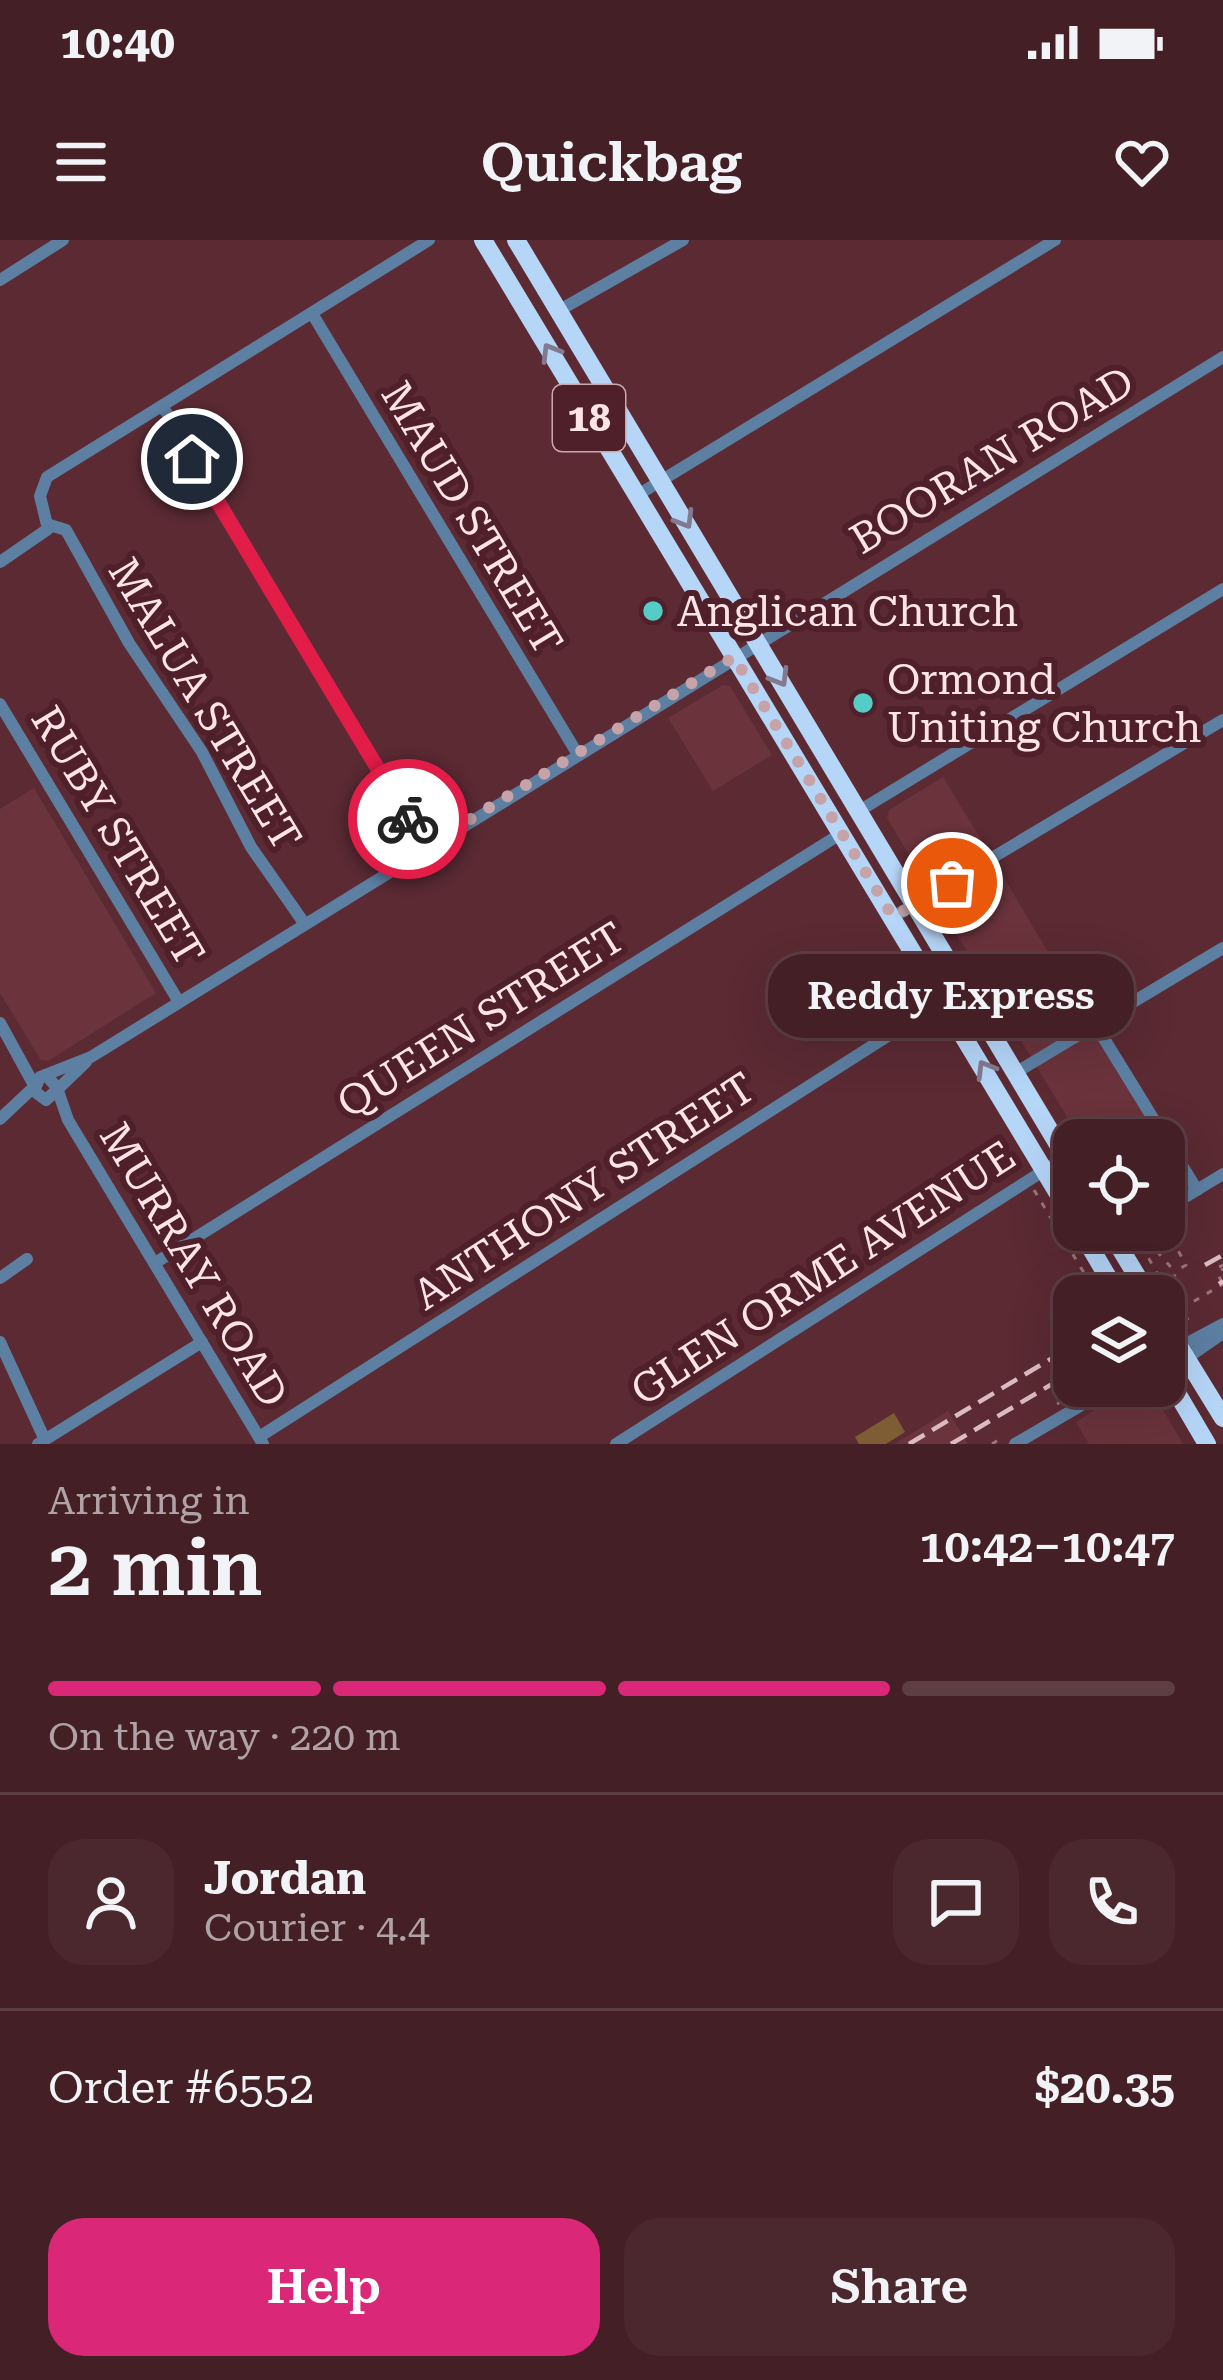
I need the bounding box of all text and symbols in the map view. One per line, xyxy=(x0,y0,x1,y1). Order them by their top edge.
text: 10:40 xyxy=(60,16,175,69)
icon: menu xyxy=(48,129,114,195)
icon: heart xyxy=(1109,129,1175,195)
text: Quickbag xyxy=(481,131,742,194)
one-way arrow xyxy=(542,343,564,365)
street label: BOORAN ROAD xyxy=(842,356,1142,564)
street label: MAUD STREET xyxy=(371,373,573,663)
road number: 18 xyxy=(553,385,625,451)
pin xyxy=(141,408,243,510)
icon: home xyxy=(159,426,225,492)
one-way arrow xyxy=(671,507,693,529)
street label: MALUA STREET xyxy=(99,549,311,859)
place label: Anglican Church xyxy=(677,587,1018,636)
marker: Anglican Church xyxy=(640,598,666,624)
place label: Ormond Uniting Church xyxy=(887,655,1201,752)
one-way arrow xyxy=(766,665,788,687)
marker: Ormond Uniting Church xyxy=(850,690,876,716)
street label: RUBY STREET xyxy=(22,698,214,974)
courier xyxy=(348,759,468,879)
icon: bike xyxy=(375,786,441,852)
pin xyxy=(901,832,1003,934)
icon: bag xyxy=(919,850,985,916)
street label: QUEEN STREET xyxy=(328,912,634,1128)
callout: Reddy Express xyxy=(769,955,1135,1039)
text: Reddy Express xyxy=(807,973,1095,1019)
one-way arrow xyxy=(977,1060,999,1082)
street label: ANTHONY STREET xyxy=(404,1062,764,1320)
street label: MURRAY ROAD xyxy=(90,1114,298,1416)
map controls xyxy=(1053,1119,1185,1407)
button: locate xyxy=(1053,1119,1185,1251)
street label: GLEN ORME AVENUE xyxy=(622,1131,1024,1415)
button: layers xyxy=(1053,1275,1185,1407)
text: Arriving in xyxy=(48,1478,250,1524)
text: 10:42–10:47 xyxy=(919,1520,1175,1573)
text: 2 min xyxy=(48,1523,263,1614)
text: On the way · 220 m xyxy=(48,1714,400,1760)
button: person xyxy=(48,1839,174,1965)
button: chat xyxy=(893,1839,1019,1965)
button: phone xyxy=(1049,1839,1175,1965)
text: Jordan xyxy=(204,1852,366,1905)
text: Courier · 4.4 xyxy=(204,1905,430,1951)
text: Order #6552 xyxy=(48,2061,314,2114)
text: $20.35 xyxy=(1035,2061,1175,2114)
button: Help xyxy=(48,2218,600,2356)
button: Share xyxy=(624,2218,1175,2356)

